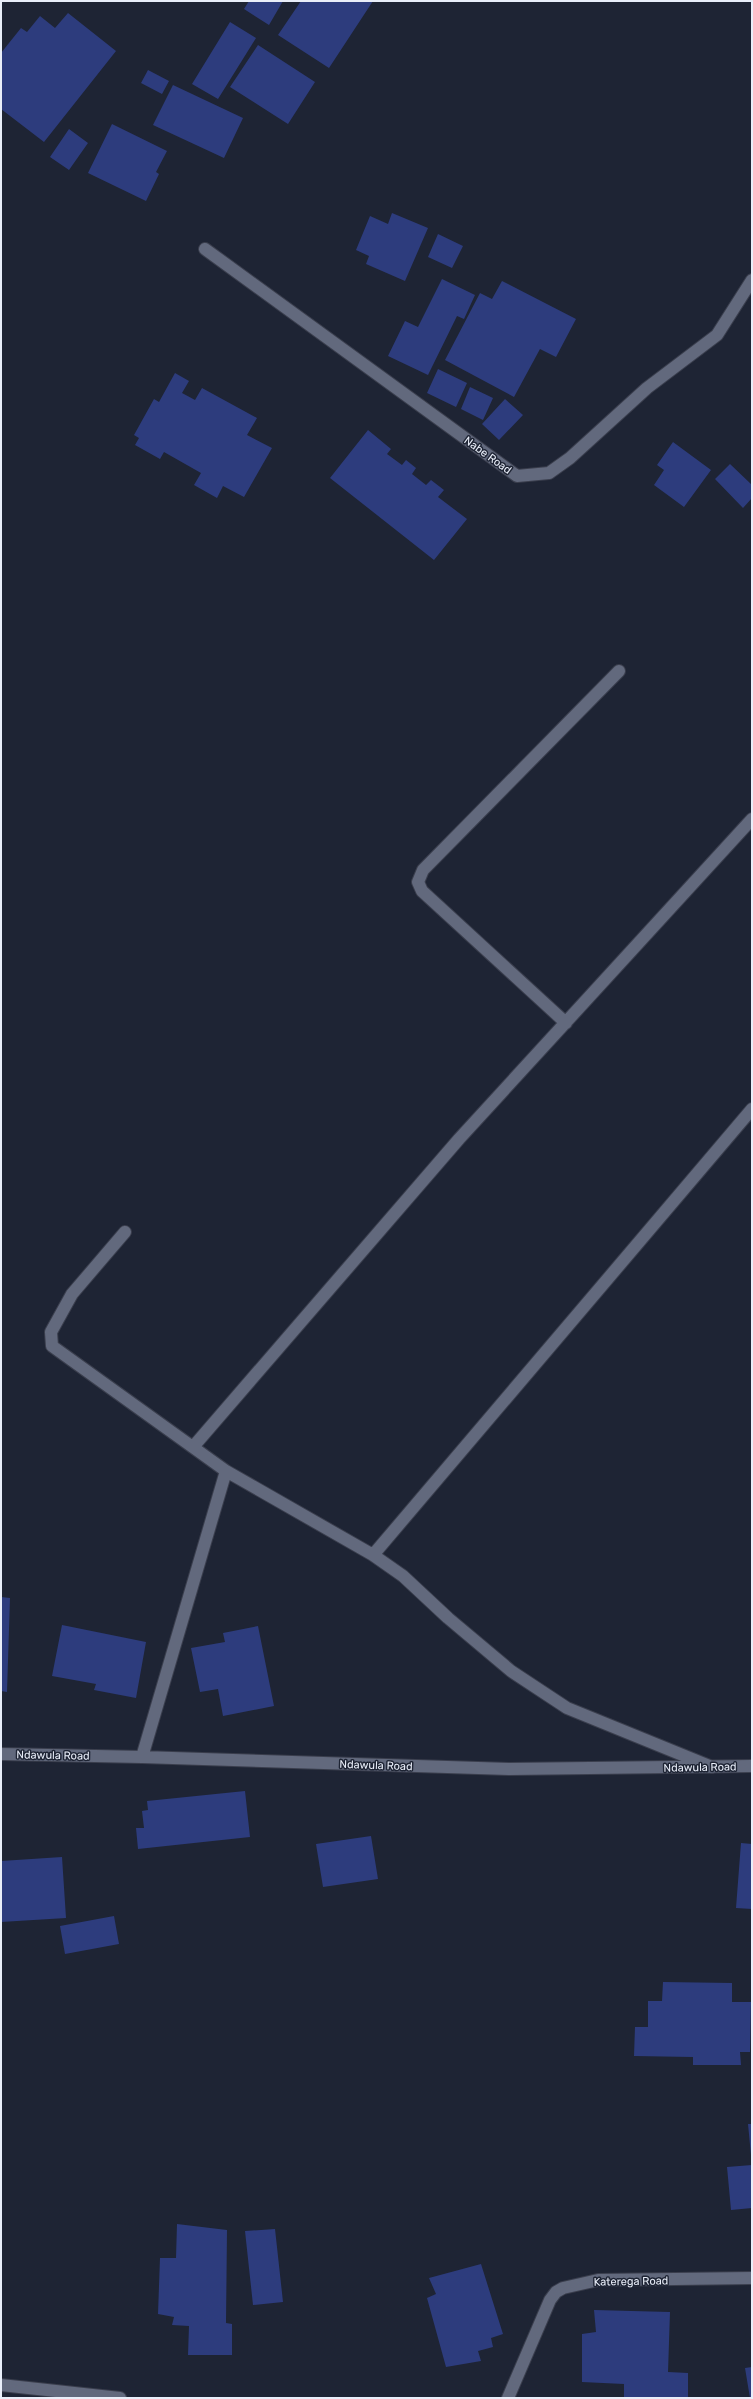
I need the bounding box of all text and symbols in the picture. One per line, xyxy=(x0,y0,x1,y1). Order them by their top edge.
street label: Nabe Road xyxy=(462,434,514,477)
street label: Ndawula Road xyxy=(16,1748,90,1763)
street label: Ndawula Road xyxy=(339,1758,413,1773)
street label: Ndawula Road xyxy=(663,1760,737,1775)
street label: Katerega Road xyxy=(594,2274,668,2289)

